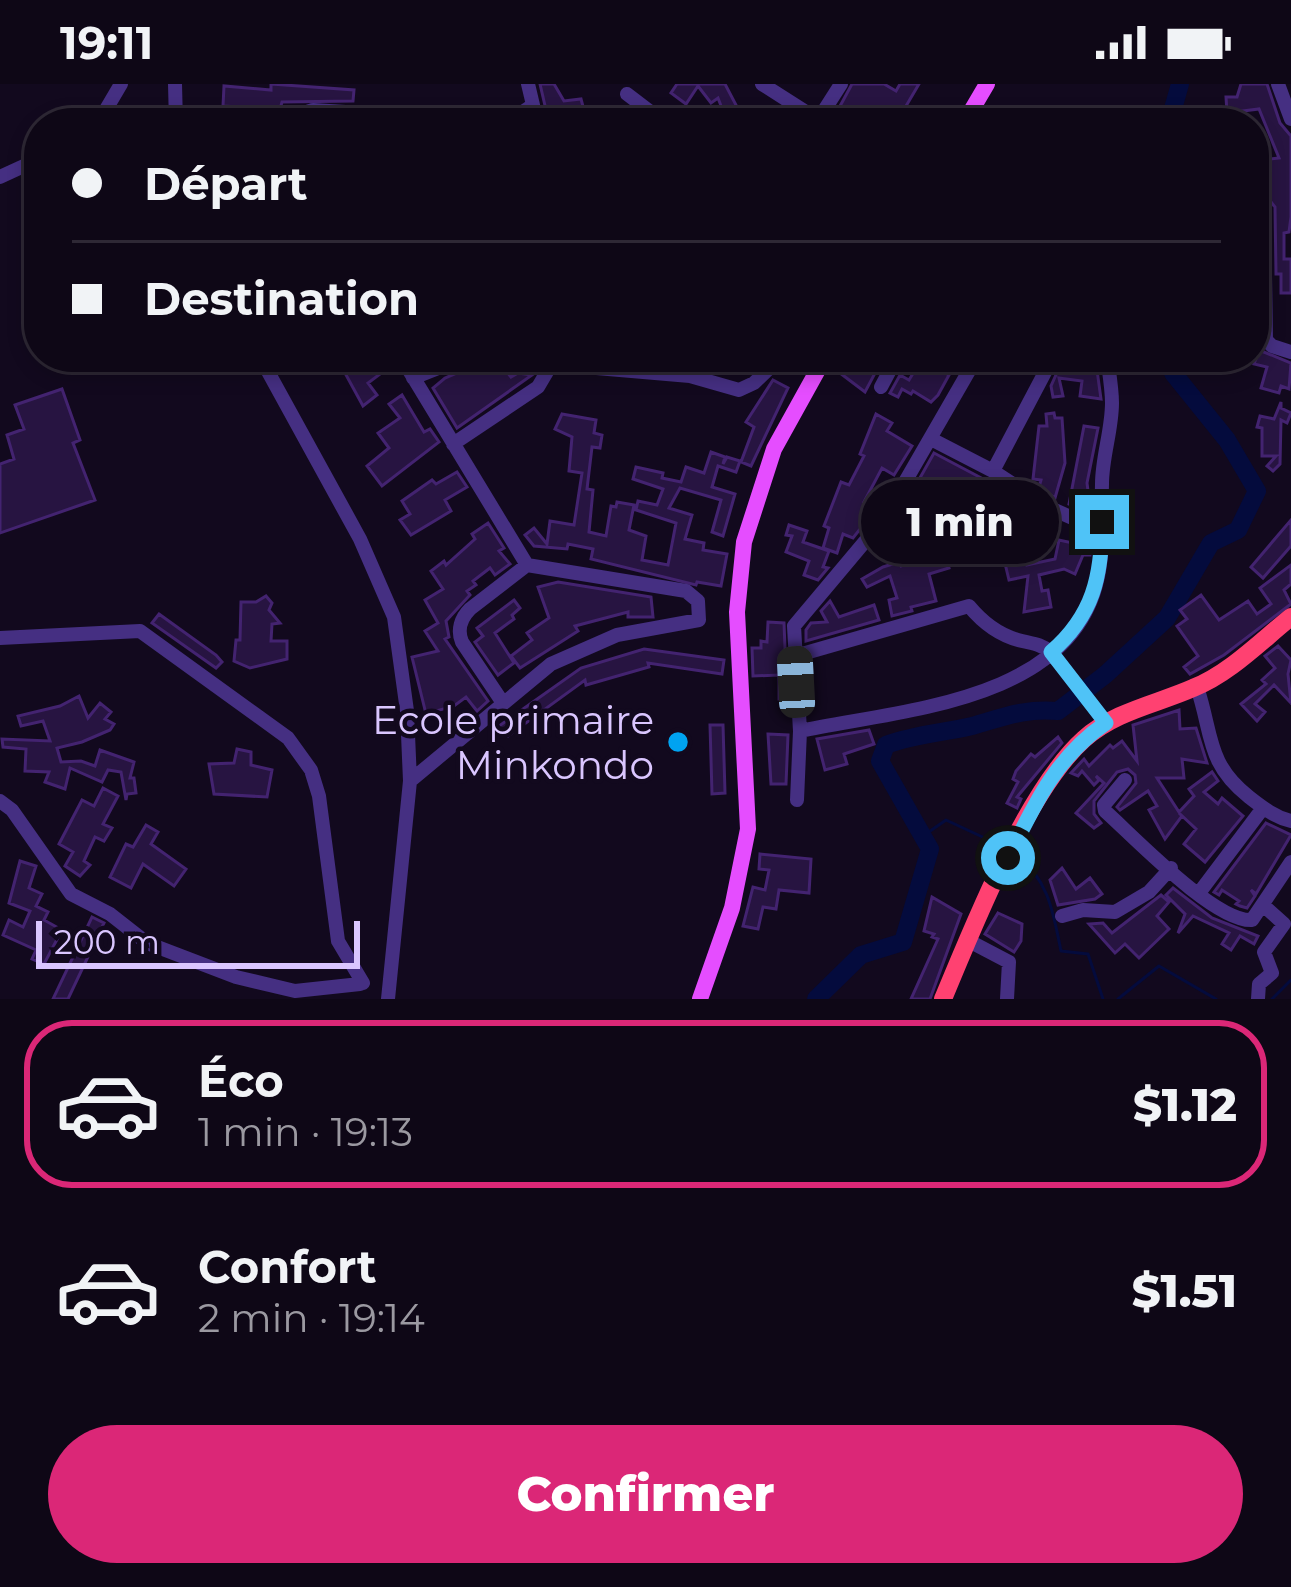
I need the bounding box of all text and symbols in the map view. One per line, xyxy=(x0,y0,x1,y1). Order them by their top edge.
text: 19:11 xyxy=(60,15,153,70)
text: Départ xyxy=(144,156,308,211)
text: Destination xyxy=(144,271,419,326)
callout: 1 min xyxy=(862,480,1060,564)
route end xyxy=(1075,495,1129,549)
text: 1 min xyxy=(906,498,1014,546)
car xyxy=(776,645,816,719)
place label: Ecole primaire Minkondo xyxy=(372,696,654,789)
marker: Ecole primaire Minkondo xyxy=(665,729,691,755)
route start xyxy=(981,831,1035,885)
scale bar xyxy=(36,915,360,968)
text: 200 m xyxy=(54,922,160,962)
icon: car xyxy=(54,1050,162,1158)
text: Éco xyxy=(198,1053,284,1108)
text: $1.12 xyxy=(1133,1077,1237,1132)
text: 1 min · 19:13 xyxy=(198,1108,413,1156)
icon: car xyxy=(54,1236,162,1344)
text: Confort xyxy=(198,1239,377,1294)
text: $1.51 xyxy=(1132,1263,1237,1318)
text: 2 min · 19:14 xyxy=(198,1294,425,1342)
button: Confirmer xyxy=(48,1425,1243,1563)

